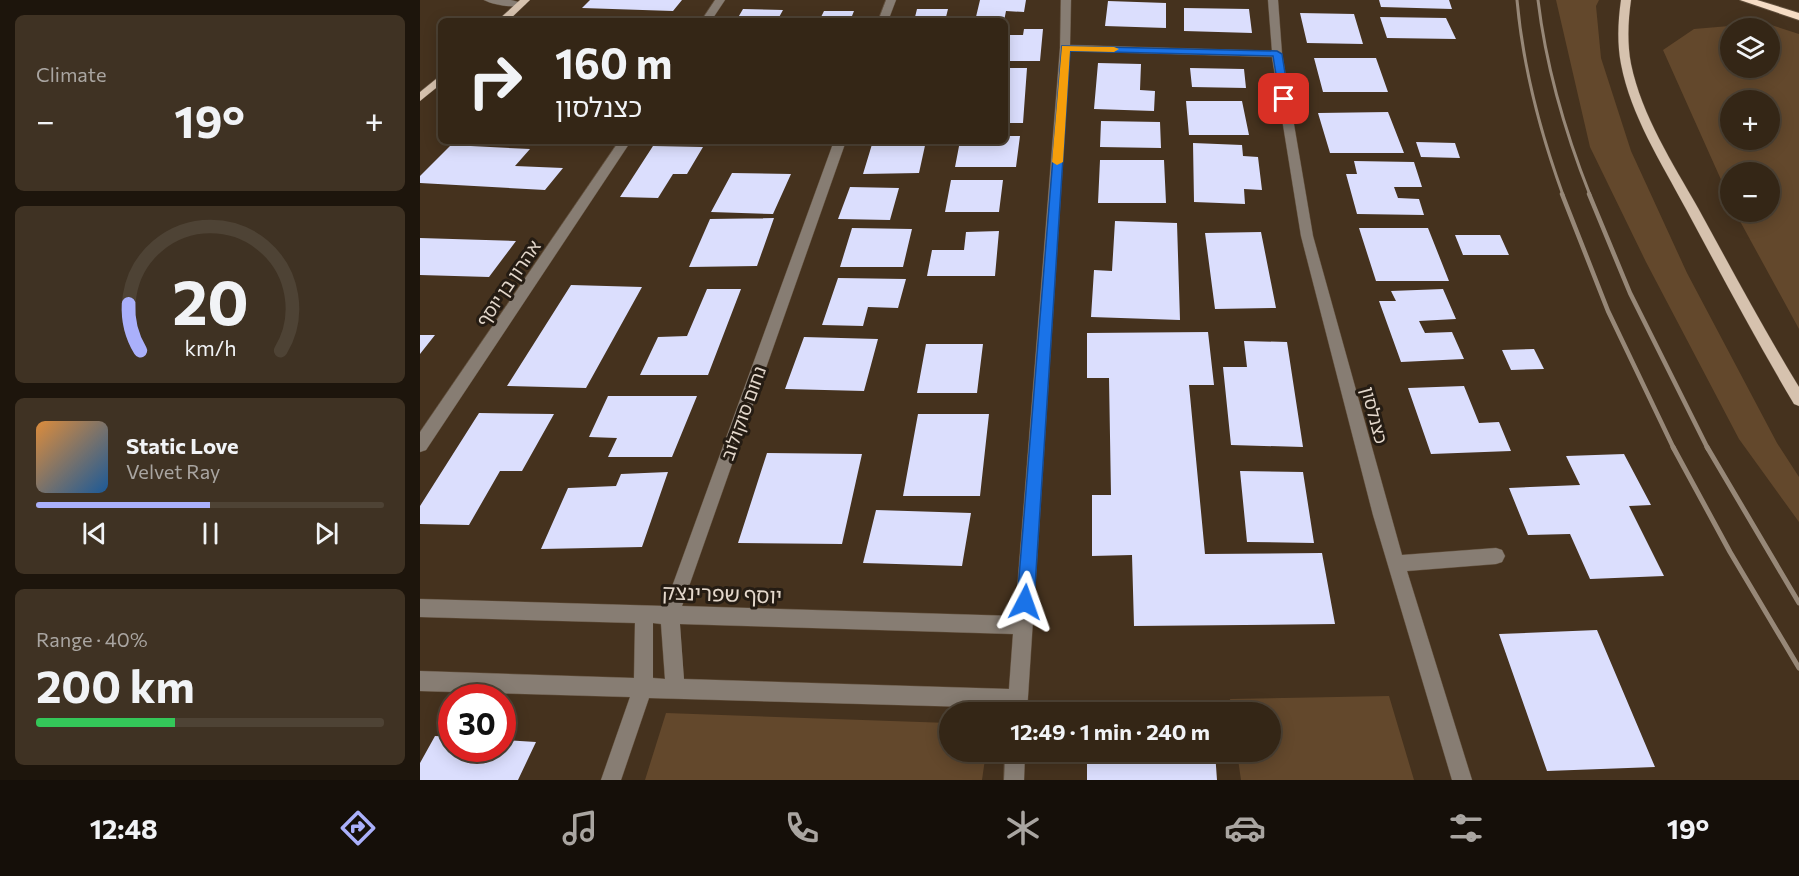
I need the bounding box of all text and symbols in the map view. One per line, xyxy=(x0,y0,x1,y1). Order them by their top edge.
map controls xyxy=(1720,18,1780,222)
button: layers xyxy=(1720,18,1780,78)
text: 160 m xyxy=(555,36,673,88)
icon: right xyxy=(456,42,534,120)
text: Climate xyxy=(36,62,106,86)
pin xyxy=(1258,73,1309,124)
icon: arrive xyxy=(1267,82,1300,115)
text: כצנלסון xyxy=(555,90,642,123)
button: + xyxy=(1720,90,1780,150)
text: 19° xyxy=(174,92,245,147)
text: − xyxy=(36,99,55,140)
text: + xyxy=(365,99,384,140)
button: − xyxy=(1720,162,1780,222)
street label: אהרון בן יוסף xyxy=(471,236,545,330)
text: 20 xyxy=(172,263,248,339)
text: km/h xyxy=(184,335,236,361)
street label: נחום סוקולוב xyxy=(716,363,770,463)
street label: כצנלסון xyxy=(1357,384,1393,446)
text: Static Love xyxy=(126,432,239,459)
text: Velvet Ray xyxy=(126,459,220,483)
icon: previous xyxy=(78,517,111,550)
icon: pause xyxy=(194,517,227,550)
icon: next xyxy=(310,517,343,550)
position arrow xyxy=(993,570,1057,634)
street label: יוסף שפרינצק xyxy=(662,578,782,608)
text: Range · 40% xyxy=(36,627,148,651)
text: 200 km xyxy=(36,657,195,712)
speed limit sign: 30 xyxy=(438,684,516,762)
text: 12:49 · 1 min · 240 m xyxy=(1010,718,1210,745)
icon: directions xyxy=(337,807,379,849)
icon: music xyxy=(559,807,601,849)
icon: phone xyxy=(781,807,823,849)
icon: climate xyxy=(1002,807,1044,849)
icon: car xyxy=(1224,807,1266,849)
icon: filters xyxy=(1445,807,1487,849)
text: 12:48 xyxy=(90,812,158,845)
text: 19° xyxy=(1667,812,1709,845)

